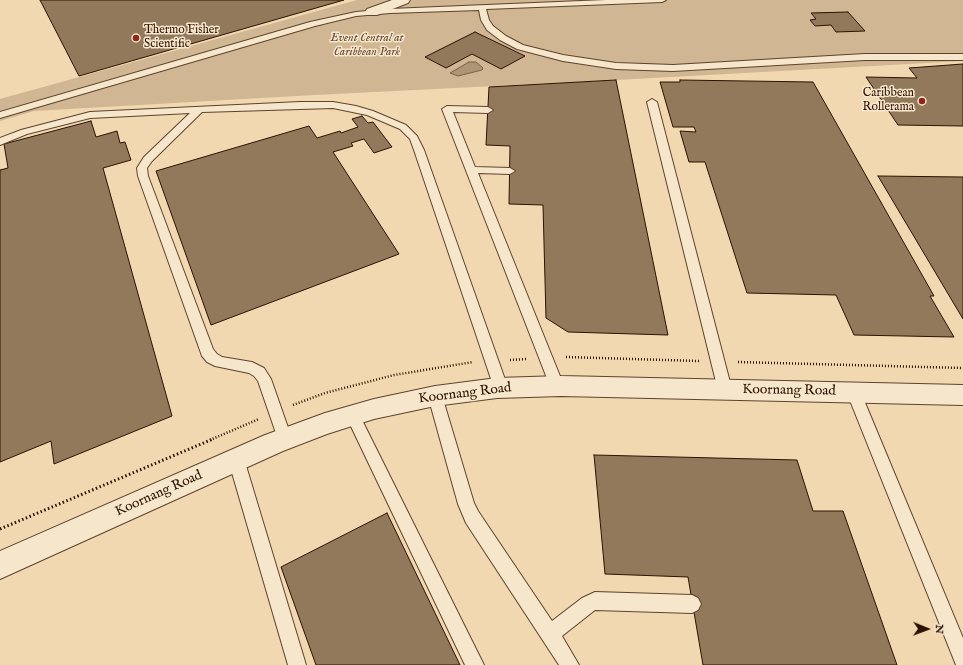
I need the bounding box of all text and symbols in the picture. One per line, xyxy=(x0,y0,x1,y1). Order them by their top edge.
place label: Thermo Fisher Scientific xyxy=(144,24,219,52)
park label: Event Central at Caribbean Park xyxy=(331,32,403,60)
marker: Thermo Fisher Scientific xyxy=(131,33,141,43)
place label: Caribbean Rollerama xyxy=(862,87,914,115)
marker: Caribbean Rollerama xyxy=(917,96,927,106)
street label: Koornang Road xyxy=(418,380,512,408)
street label: Koornang Road xyxy=(742,382,836,400)
street label: Koornang Road xyxy=(113,467,205,521)
north arrow xyxy=(907,609,947,649)
text: N xyxy=(932,624,946,634)

